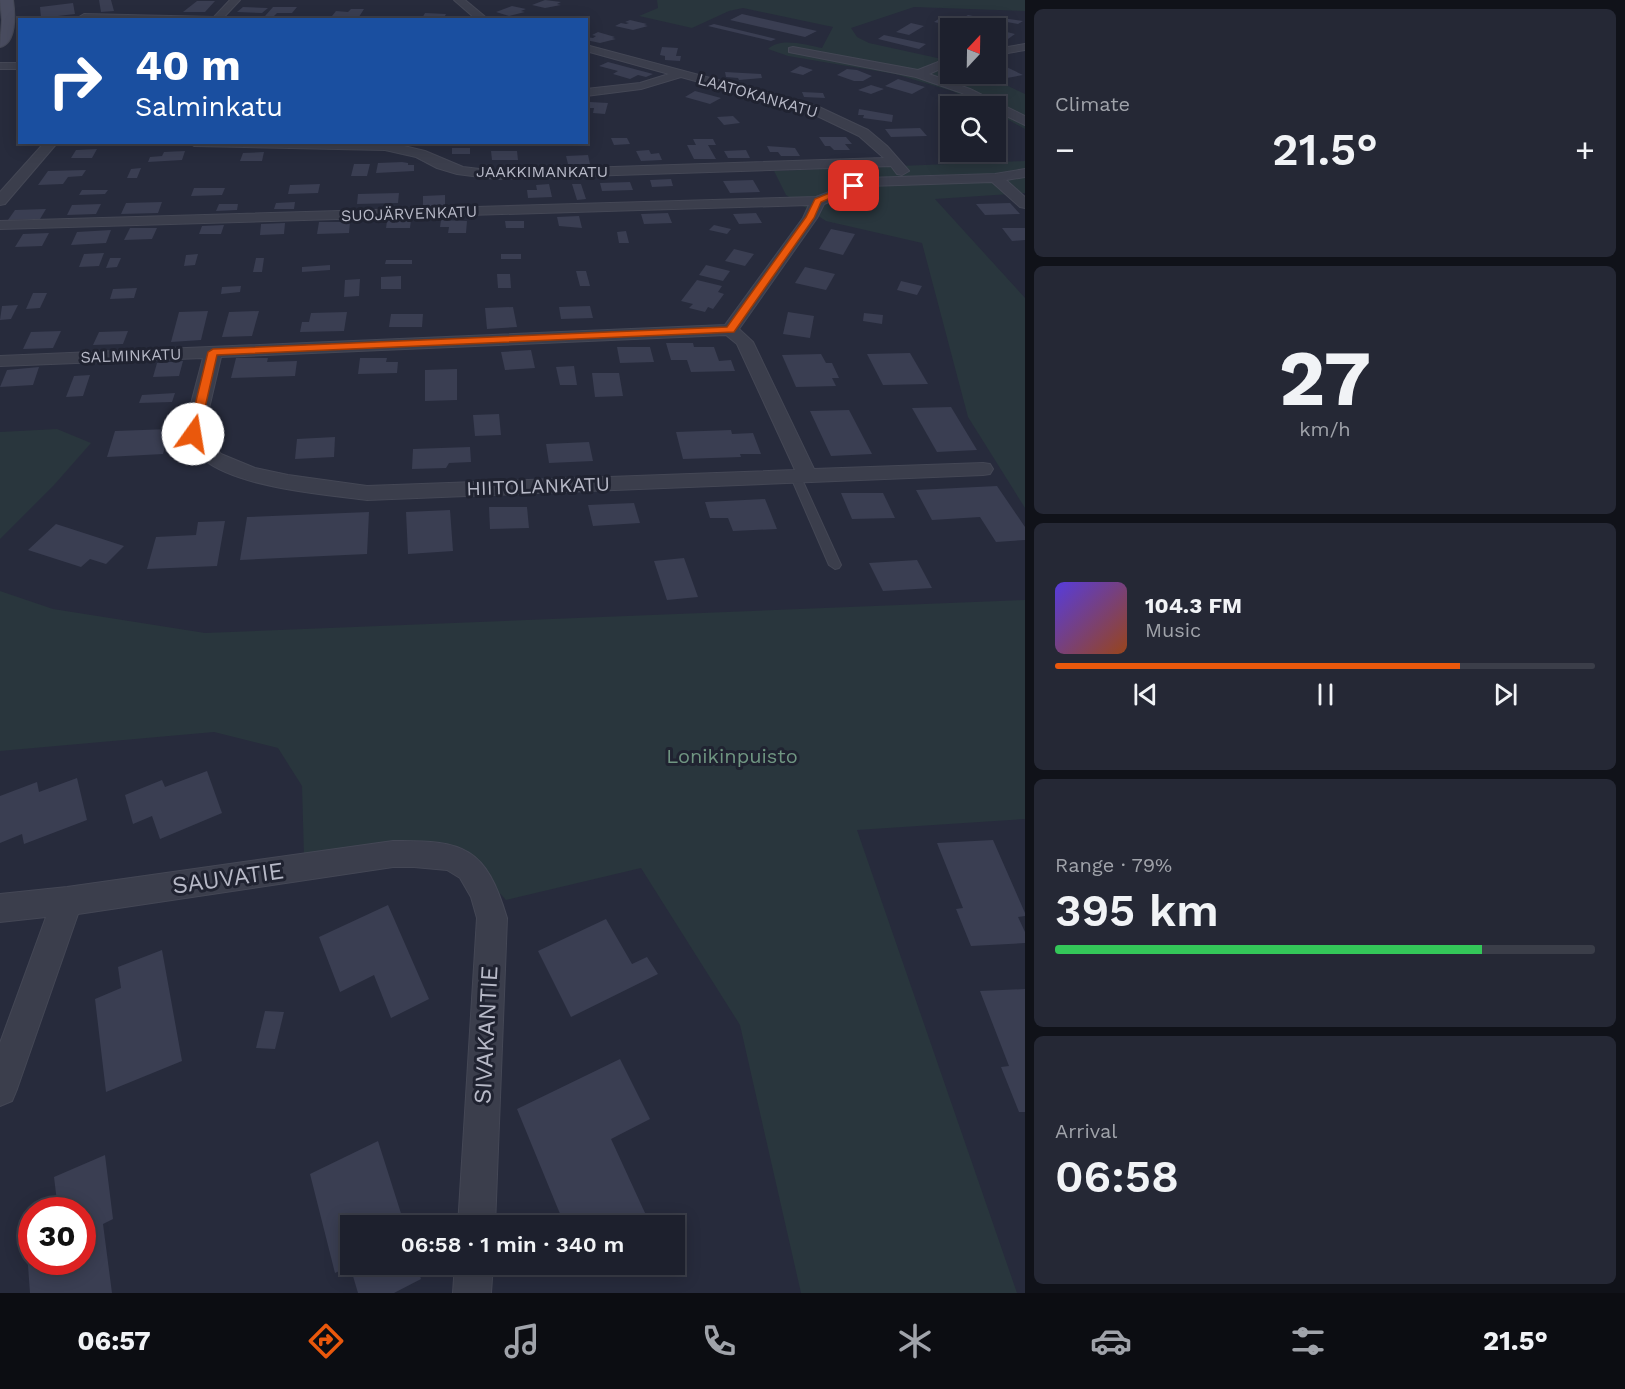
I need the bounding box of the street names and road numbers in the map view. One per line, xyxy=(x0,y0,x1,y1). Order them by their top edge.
street label: LAATOKANKATU xyxy=(696,69,820,122)
street label: JAAKKIMANKATU xyxy=(476,162,608,181)
street label: SUOJÄRVENKATU xyxy=(341,202,477,225)
street label: SALMINKATU xyxy=(80,344,182,367)
street label: HIITOLANKATU xyxy=(466,471,610,501)
street label: SAUVATIE xyxy=(171,856,285,900)
street label: SIVAKANTIE xyxy=(468,965,504,1105)

